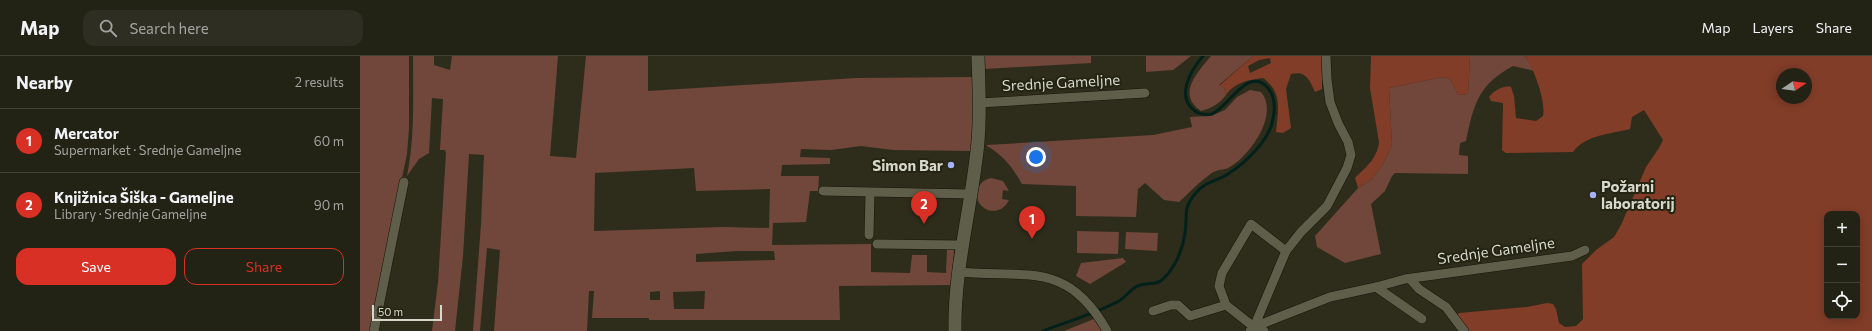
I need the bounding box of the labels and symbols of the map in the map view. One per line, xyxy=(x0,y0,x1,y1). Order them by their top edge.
north arrow xyxy=(1776,68,1812,104)
street label: Srednje Gameljne xyxy=(1001,70,1121,94)
your location xyxy=(1026,147,1046,167)
place label: Simon Bar xyxy=(872,156,943,174)
marker: Simon Bar xyxy=(946,160,956,170)
place label: Požarni laboratorij xyxy=(1601,177,1675,212)
marker: Požarni laboratorij xyxy=(1588,190,1598,200)
pin: 2 xyxy=(911,191,937,224)
pin: 1 xyxy=(1019,206,1045,239)
street label: Srednje Gameljne xyxy=(1436,233,1556,267)
scale bar xyxy=(372,303,442,322)

